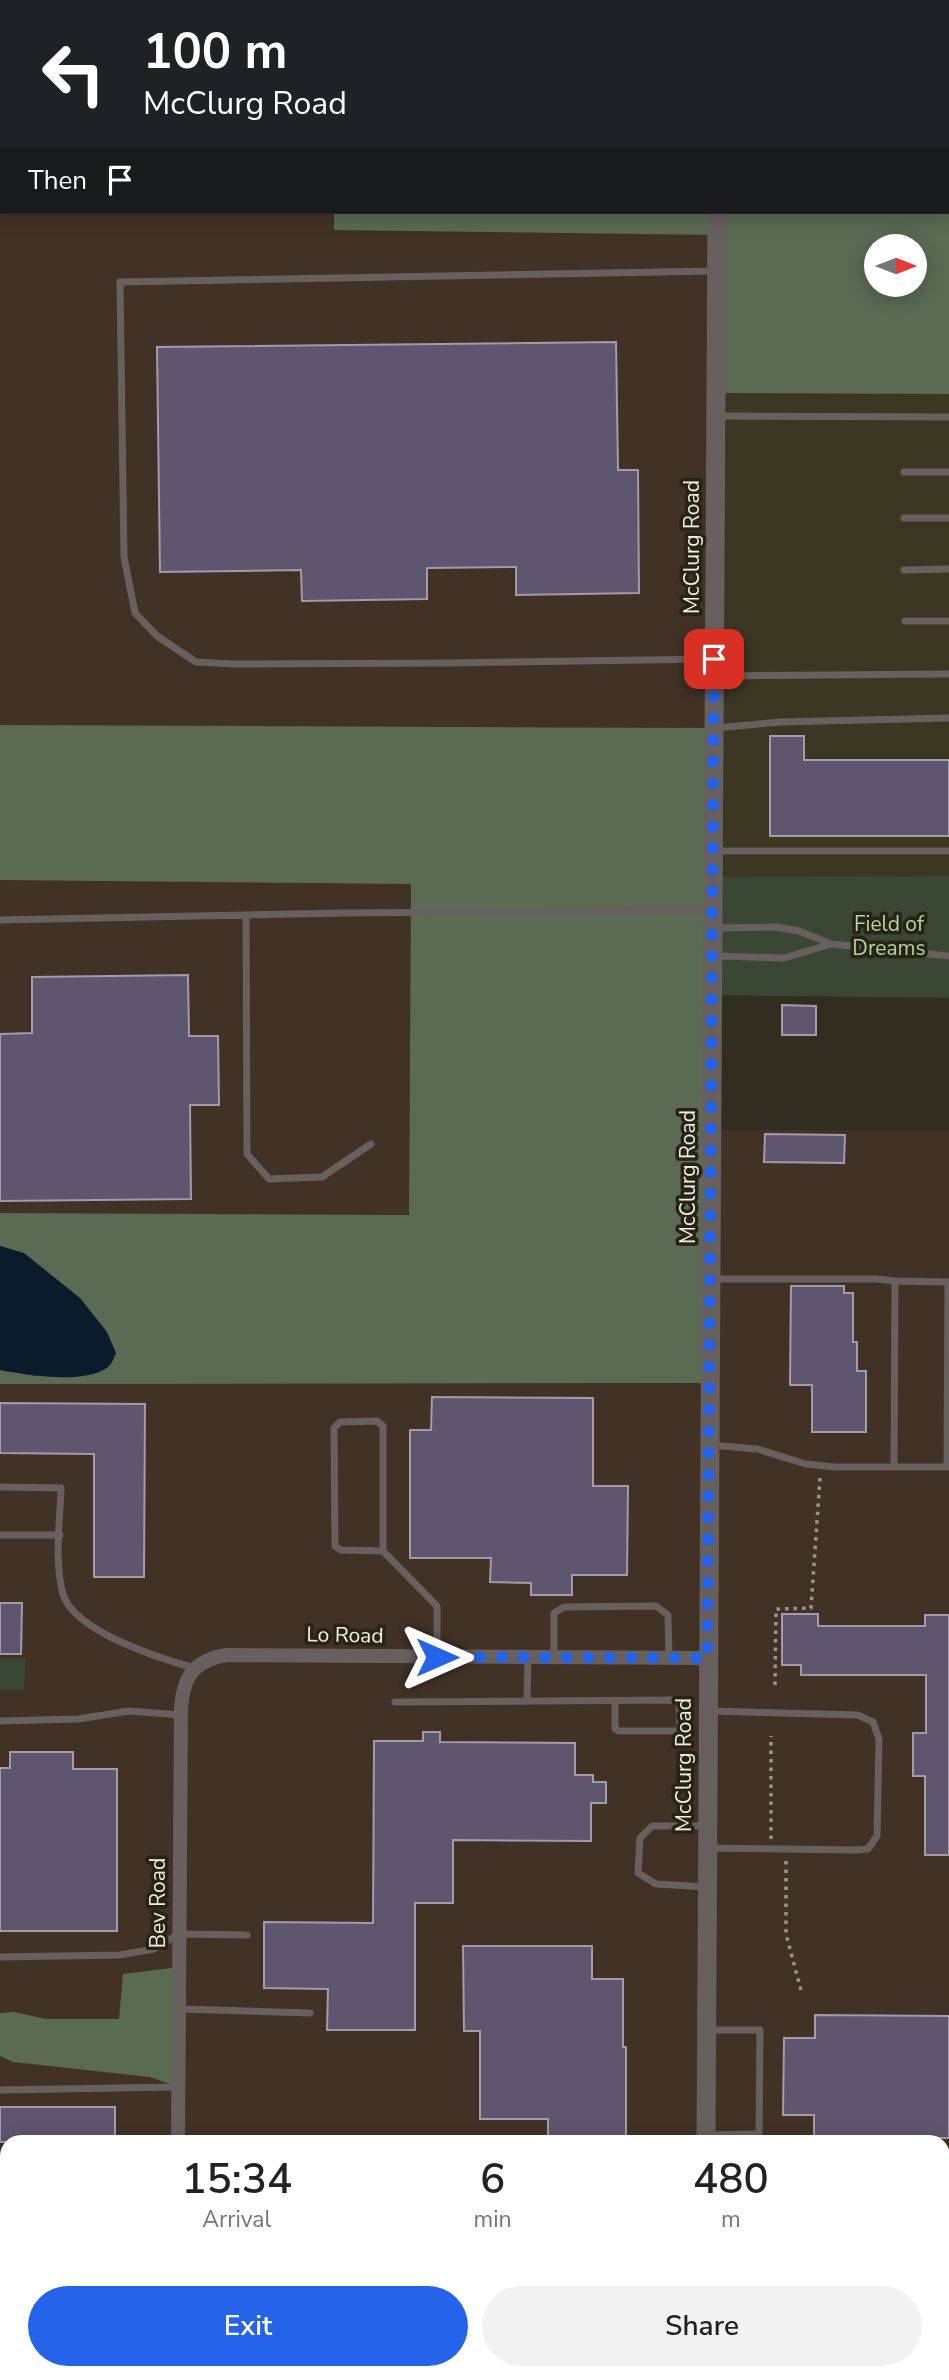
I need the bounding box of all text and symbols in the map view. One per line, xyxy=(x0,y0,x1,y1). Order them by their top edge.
text: 100 m xyxy=(143,18,287,85)
icon: left xyxy=(28,28,119,119)
text: McClurg Road xyxy=(143,82,347,125)
icon: arrive xyxy=(101,161,139,199)
text: Then xyxy=(28,163,87,198)
north arrow xyxy=(864,234,928,298)
map controls xyxy=(864,234,927,297)
street label: McClurg Road xyxy=(678,480,706,614)
pin xyxy=(684,629,744,689)
icon: arrive xyxy=(695,640,733,678)
park label: Field of Dreams xyxy=(852,910,926,962)
street label: McClurg Road xyxy=(674,1110,702,1244)
street label: Lo Road xyxy=(306,1620,384,1650)
position arrow xyxy=(400,1620,474,1694)
street label: McClurg Road xyxy=(670,1698,698,1832)
street label: Bev Road xyxy=(144,1858,172,1948)
text: 15:34 xyxy=(181,2151,292,2208)
text: 6 xyxy=(480,2151,505,2208)
text: 480 xyxy=(693,2151,769,2208)
text: Arrival xyxy=(202,2204,271,2235)
text: min xyxy=(474,2204,512,2235)
text: m xyxy=(721,2204,741,2235)
button: Exit xyxy=(28,2286,468,2366)
button: Share xyxy=(482,2286,922,2366)

